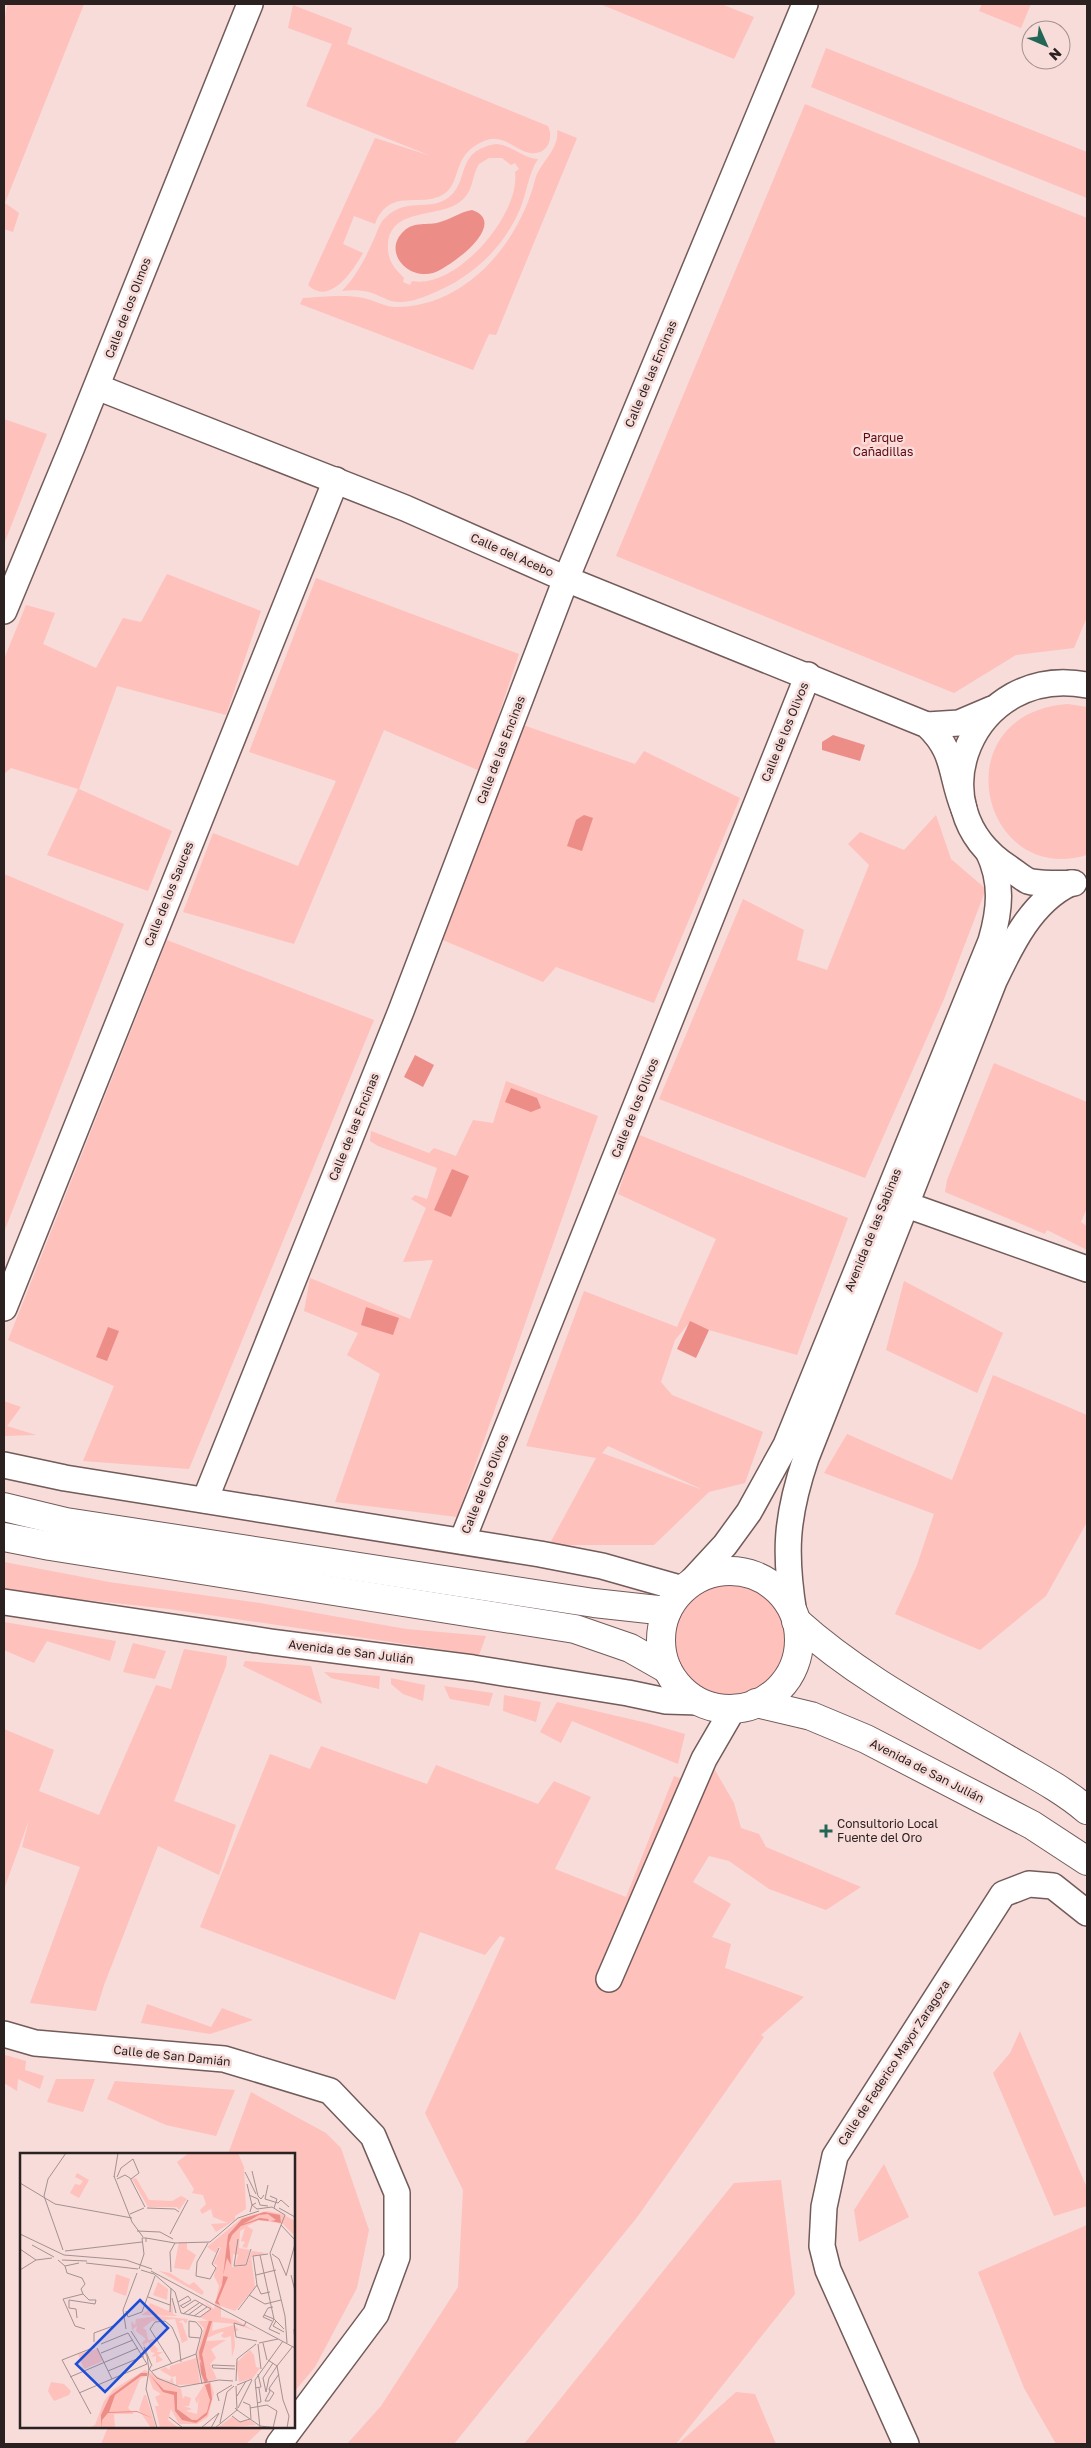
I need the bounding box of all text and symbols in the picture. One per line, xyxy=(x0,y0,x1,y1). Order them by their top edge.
north arrow xyxy=(1021,20,1071,70)
text: N xyxy=(1046,45,1065,64)
street label: Calle de los Olmos xyxy=(101,255,154,360)
street label: Calle de las Encinas xyxy=(621,318,680,430)
park label: Parque Cañadillas xyxy=(853,430,913,459)
street label: Calle del Acebo xyxy=(468,529,556,580)
street label: Calle de los Olivos xyxy=(758,680,811,784)
street label: Calle de las Encinas xyxy=(473,694,528,806)
street label: Calle de los Sauces xyxy=(141,839,196,948)
street label: Calle de los Olivos xyxy=(608,1056,661,1160)
street label: Calle de las Encinas xyxy=(325,1071,382,1183)
street label: Avenida de las Sabinas xyxy=(841,1166,904,1294)
street label: Calle de los Olivos xyxy=(458,1432,511,1536)
street label: Avenida de San Julián xyxy=(288,1636,414,1667)
street label: Avenida de San Julián xyxy=(868,1735,987,1806)
place label: Consultorio Local Fuente del Oro xyxy=(837,1816,938,1845)
marker: Consultorio Local Fuente del Oro xyxy=(819,1824,833,1838)
street label: Calle de Federico Mayor Zaragoza xyxy=(835,1977,953,2148)
street label: Calle de San Damián xyxy=(113,2042,231,2069)
inset map xyxy=(20,2153,295,2428)

